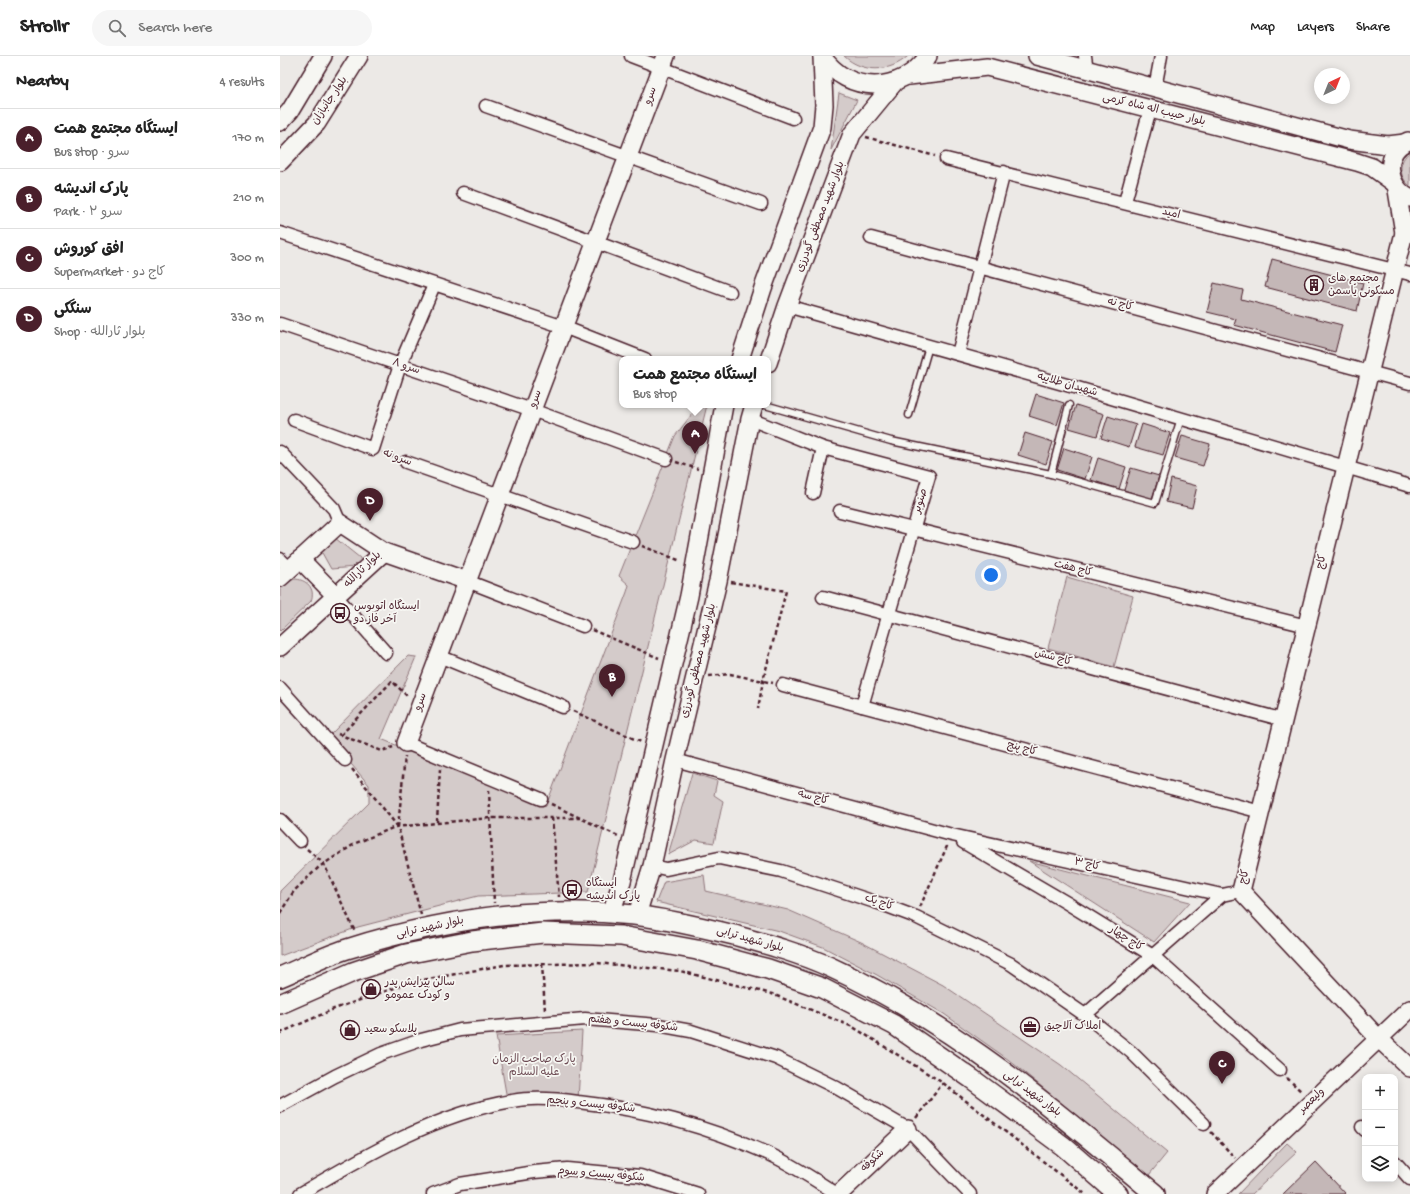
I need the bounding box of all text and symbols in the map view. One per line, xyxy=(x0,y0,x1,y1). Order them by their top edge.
search box xyxy=(92,10,372,46)
text: Strollr xyxy=(20,16,68,39)
icon: search xyxy=(106,17,128,39)
text: Search here xyxy=(138,19,212,37)
text: Map xyxy=(1251,19,1275,36)
text: Layers xyxy=(1297,19,1334,36)
text: Share xyxy=(1356,19,1390,36)
north arrow xyxy=(1314,68,1350,104)
text: Nearby xyxy=(16,72,69,92)
street label: بلوار جانبازان xyxy=(309,74,350,127)
text: 4 results xyxy=(220,75,264,90)
street label: سرو xyxy=(642,85,660,108)
street label: بلوار حبیب اله شاه کرمی xyxy=(1101,90,1207,129)
text: ایستگاه مجتمع همت xyxy=(54,121,178,139)
text: A xyxy=(25,131,33,146)
text: 170 m xyxy=(232,131,264,146)
text: Bus stop · سرو xyxy=(54,145,130,160)
street label: بلوار شهید مصطفی گودرزی xyxy=(792,159,848,274)
text: پارک اندیشه xyxy=(54,181,128,199)
text: B xyxy=(26,191,32,206)
text: 210 m xyxy=(233,191,264,206)
text: Park · سرو ۲ xyxy=(54,205,123,220)
street label: امید xyxy=(1161,205,1181,222)
text: افق کوروش xyxy=(54,241,124,259)
text: C xyxy=(25,251,33,266)
text: 300 m xyxy=(230,251,264,266)
text: Supermarket · کاج دو xyxy=(54,265,165,280)
place label: مجتمع های مسکونی یاسمن xyxy=(1328,272,1395,298)
building icon: مجتمع های مسکونی یاسمن xyxy=(1303,274,1325,296)
street label: کاج نه xyxy=(1106,295,1135,314)
text: سنگکی xyxy=(54,301,92,319)
text: D xyxy=(25,311,33,326)
text: 330 m xyxy=(231,311,264,326)
text: Shop · بلوار ثارالله xyxy=(54,325,146,340)
popup xyxy=(619,356,771,408)
street label: سرو ۸ xyxy=(391,357,421,377)
text: ایستگاه مجتمع همت xyxy=(633,367,757,385)
street label: شهیدان طلاییه xyxy=(1035,370,1099,399)
text: Bus stop xyxy=(633,387,677,402)
street label: سرو xyxy=(527,388,545,411)
pin: A xyxy=(682,421,708,454)
street label: سرو نه xyxy=(381,447,413,469)
street label: صنوبر xyxy=(911,487,930,516)
pin: D xyxy=(357,488,383,521)
street label: بلوار ثارالله xyxy=(341,549,384,591)
street label: کاج xyxy=(1313,553,1330,570)
street label: کاج هفت xyxy=(1052,557,1094,580)
your location xyxy=(981,565,1001,585)
place label: ایستگاه اتوبوس آخر فاز دو xyxy=(353,599,420,626)
bus stop icon: ایستگاه اتوبوس آخر فاز دو xyxy=(329,602,351,624)
street label: بلوار شهید مصطفی گودرزی xyxy=(677,602,719,720)
street label: کاج شش xyxy=(1033,646,1074,669)
pin: B xyxy=(599,664,625,697)
street label: سرو xyxy=(412,691,430,714)
street label: کاج پنج xyxy=(1006,738,1039,759)
street label: کاج سه xyxy=(796,787,830,808)
street label: کاج ۳ xyxy=(1073,855,1101,874)
street label: کاج xyxy=(1236,868,1253,885)
place label: ایستگاه پارک اندیشه xyxy=(586,876,640,903)
bus stop icon: ایستگاه پارک اندیشه xyxy=(561,879,583,901)
street label: کاج یک xyxy=(863,892,896,914)
street label: بلوار شهید ترابی xyxy=(395,914,465,941)
street label: کاج چهار xyxy=(1106,922,1146,954)
street label: بلوار شهید ترابی xyxy=(715,924,785,955)
place label: سالن پیرایش پدر و کودک عمومو xyxy=(384,976,455,1002)
shop icon: سالن پیرایش پدر و کودک عمومو xyxy=(360,978,382,1000)
street label: شکوفه بیست و هفتم xyxy=(587,1012,679,1036)
office icon: املاک آلاچیق xyxy=(1019,1016,1041,1038)
shop icon: پلاسکو سعید xyxy=(339,1019,361,1041)
place label: املاک آلاچیق xyxy=(1044,1019,1101,1033)
place label: پلاسکو سعید xyxy=(364,1023,417,1036)
pin: C xyxy=(1209,1051,1235,1084)
park label: پارک صاحب الزمان علیه السلام xyxy=(492,1053,576,1080)
street label: بلوار شهید ترابی xyxy=(1001,1068,1064,1120)
map controls xyxy=(1362,1074,1398,1182)
button: + xyxy=(1362,1074,1398,1110)
street label: ولیعصر xyxy=(1295,1085,1327,1117)
street label: شکوفه بیست و پنجم xyxy=(546,1093,636,1117)
button: − xyxy=(1362,1110,1398,1146)
street label: شکوفه xyxy=(858,1146,887,1175)
button: layers xyxy=(1362,1146,1398,1182)
street label: شکوفه بیست و سوم xyxy=(557,1164,645,1186)

